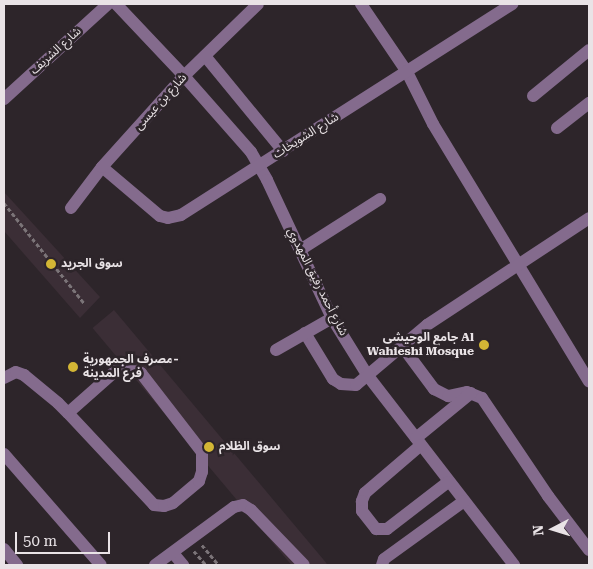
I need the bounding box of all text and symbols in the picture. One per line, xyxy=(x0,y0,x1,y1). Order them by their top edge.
street label: شارع الشريف xyxy=(27,24,85,78)
street label: شارع بن عيسى xyxy=(132,71,190,133)
street label: شارع الشويخات xyxy=(270,110,342,162)
street label: شارع أحمد رفيق المهدوي xyxy=(284,226,350,338)
place label: سوق الجريد xyxy=(61,257,123,271)
marker: سوق الجريد xyxy=(45,258,57,270)
place label: جامع الوحيشي Al Wahieshi Mosque xyxy=(367,331,474,359)
marker: جامع الوحيشي Al Wahieshi Mosque xyxy=(478,339,490,351)
place label: مصرف الجمهورية- فرع المدينة xyxy=(83,353,179,381)
marker: مصرف الجمهورية- فرع المدينة xyxy=(67,361,79,373)
place label: سوق الظلام xyxy=(219,440,280,454)
marker: سوق الظلام xyxy=(203,441,215,453)
north arrow xyxy=(528,504,578,554)
scale bar xyxy=(18,522,112,554)
text: N xyxy=(530,524,546,536)
text: 50 m xyxy=(23,532,57,550)

